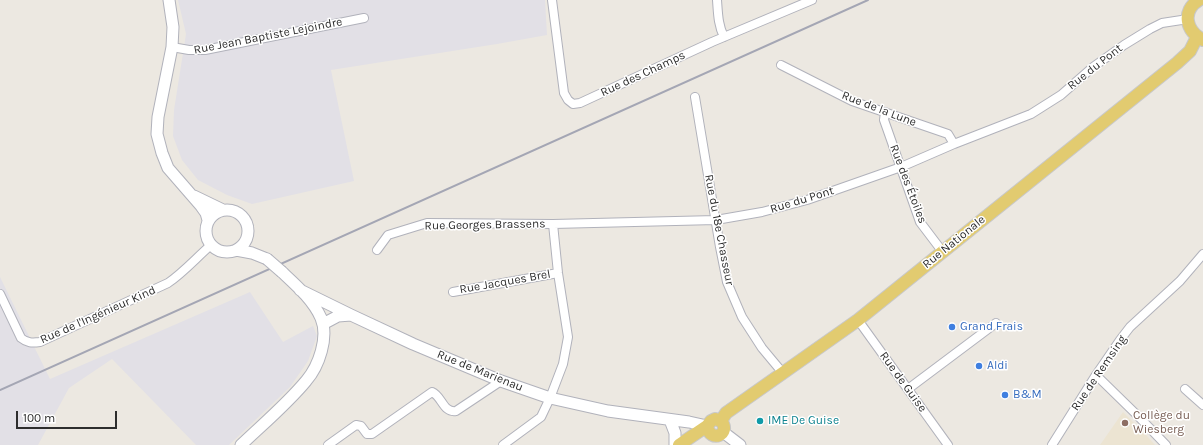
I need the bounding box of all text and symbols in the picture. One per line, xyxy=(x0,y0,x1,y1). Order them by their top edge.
street label: Rue Jean Baptiste Lejoindre xyxy=(193,15,343,57)
street label: Rue du Pont xyxy=(1065,41,1125,93)
street label: Rue des Champs xyxy=(598,48,688,100)
street label: Rue de la Lune xyxy=(840,88,918,130)
street label: Rue des Étoiles xyxy=(886,143,930,225)
street label: Rue du 18e Chasseur xyxy=(701,173,737,287)
street label: Rue du Pont xyxy=(768,183,836,217)
street label: Rue Nationale xyxy=(920,212,988,272)
street label: Rue Georges Brassens xyxy=(424,217,546,233)
street label: Rue Jacques Brel xyxy=(458,267,552,297)
street label: Rue de l'Ingénieur Kind xyxy=(38,283,158,347)
place label: Grand Frais xyxy=(960,320,1023,334)
marker: Grand Frais xyxy=(947,322,957,332)
street label: Rue de Remsing xyxy=(1068,332,1130,414)
street label: Rue de Marienau xyxy=(435,347,525,395)
street label: Rue de Guise xyxy=(876,349,930,415)
place label: Aldi xyxy=(987,359,1008,373)
marker: Aldi xyxy=(974,361,984,371)
place label: B&M xyxy=(1013,388,1042,402)
marker: B&M xyxy=(1000,390,1010,400)
scale bar xyxy=(18,403,119,429)
place label: Collège du Wiesberg xyxy=(1133,409,1190,437)
text: 100 m xyxy=(23,411,55,425)
place label: IME De Guise xyxy=(768,414,839,428)
marker: IME De Guise xyxy=(755,416,765,426)
marker: Collège du Wiesberg xyxy=(1120,418,1130,428)

